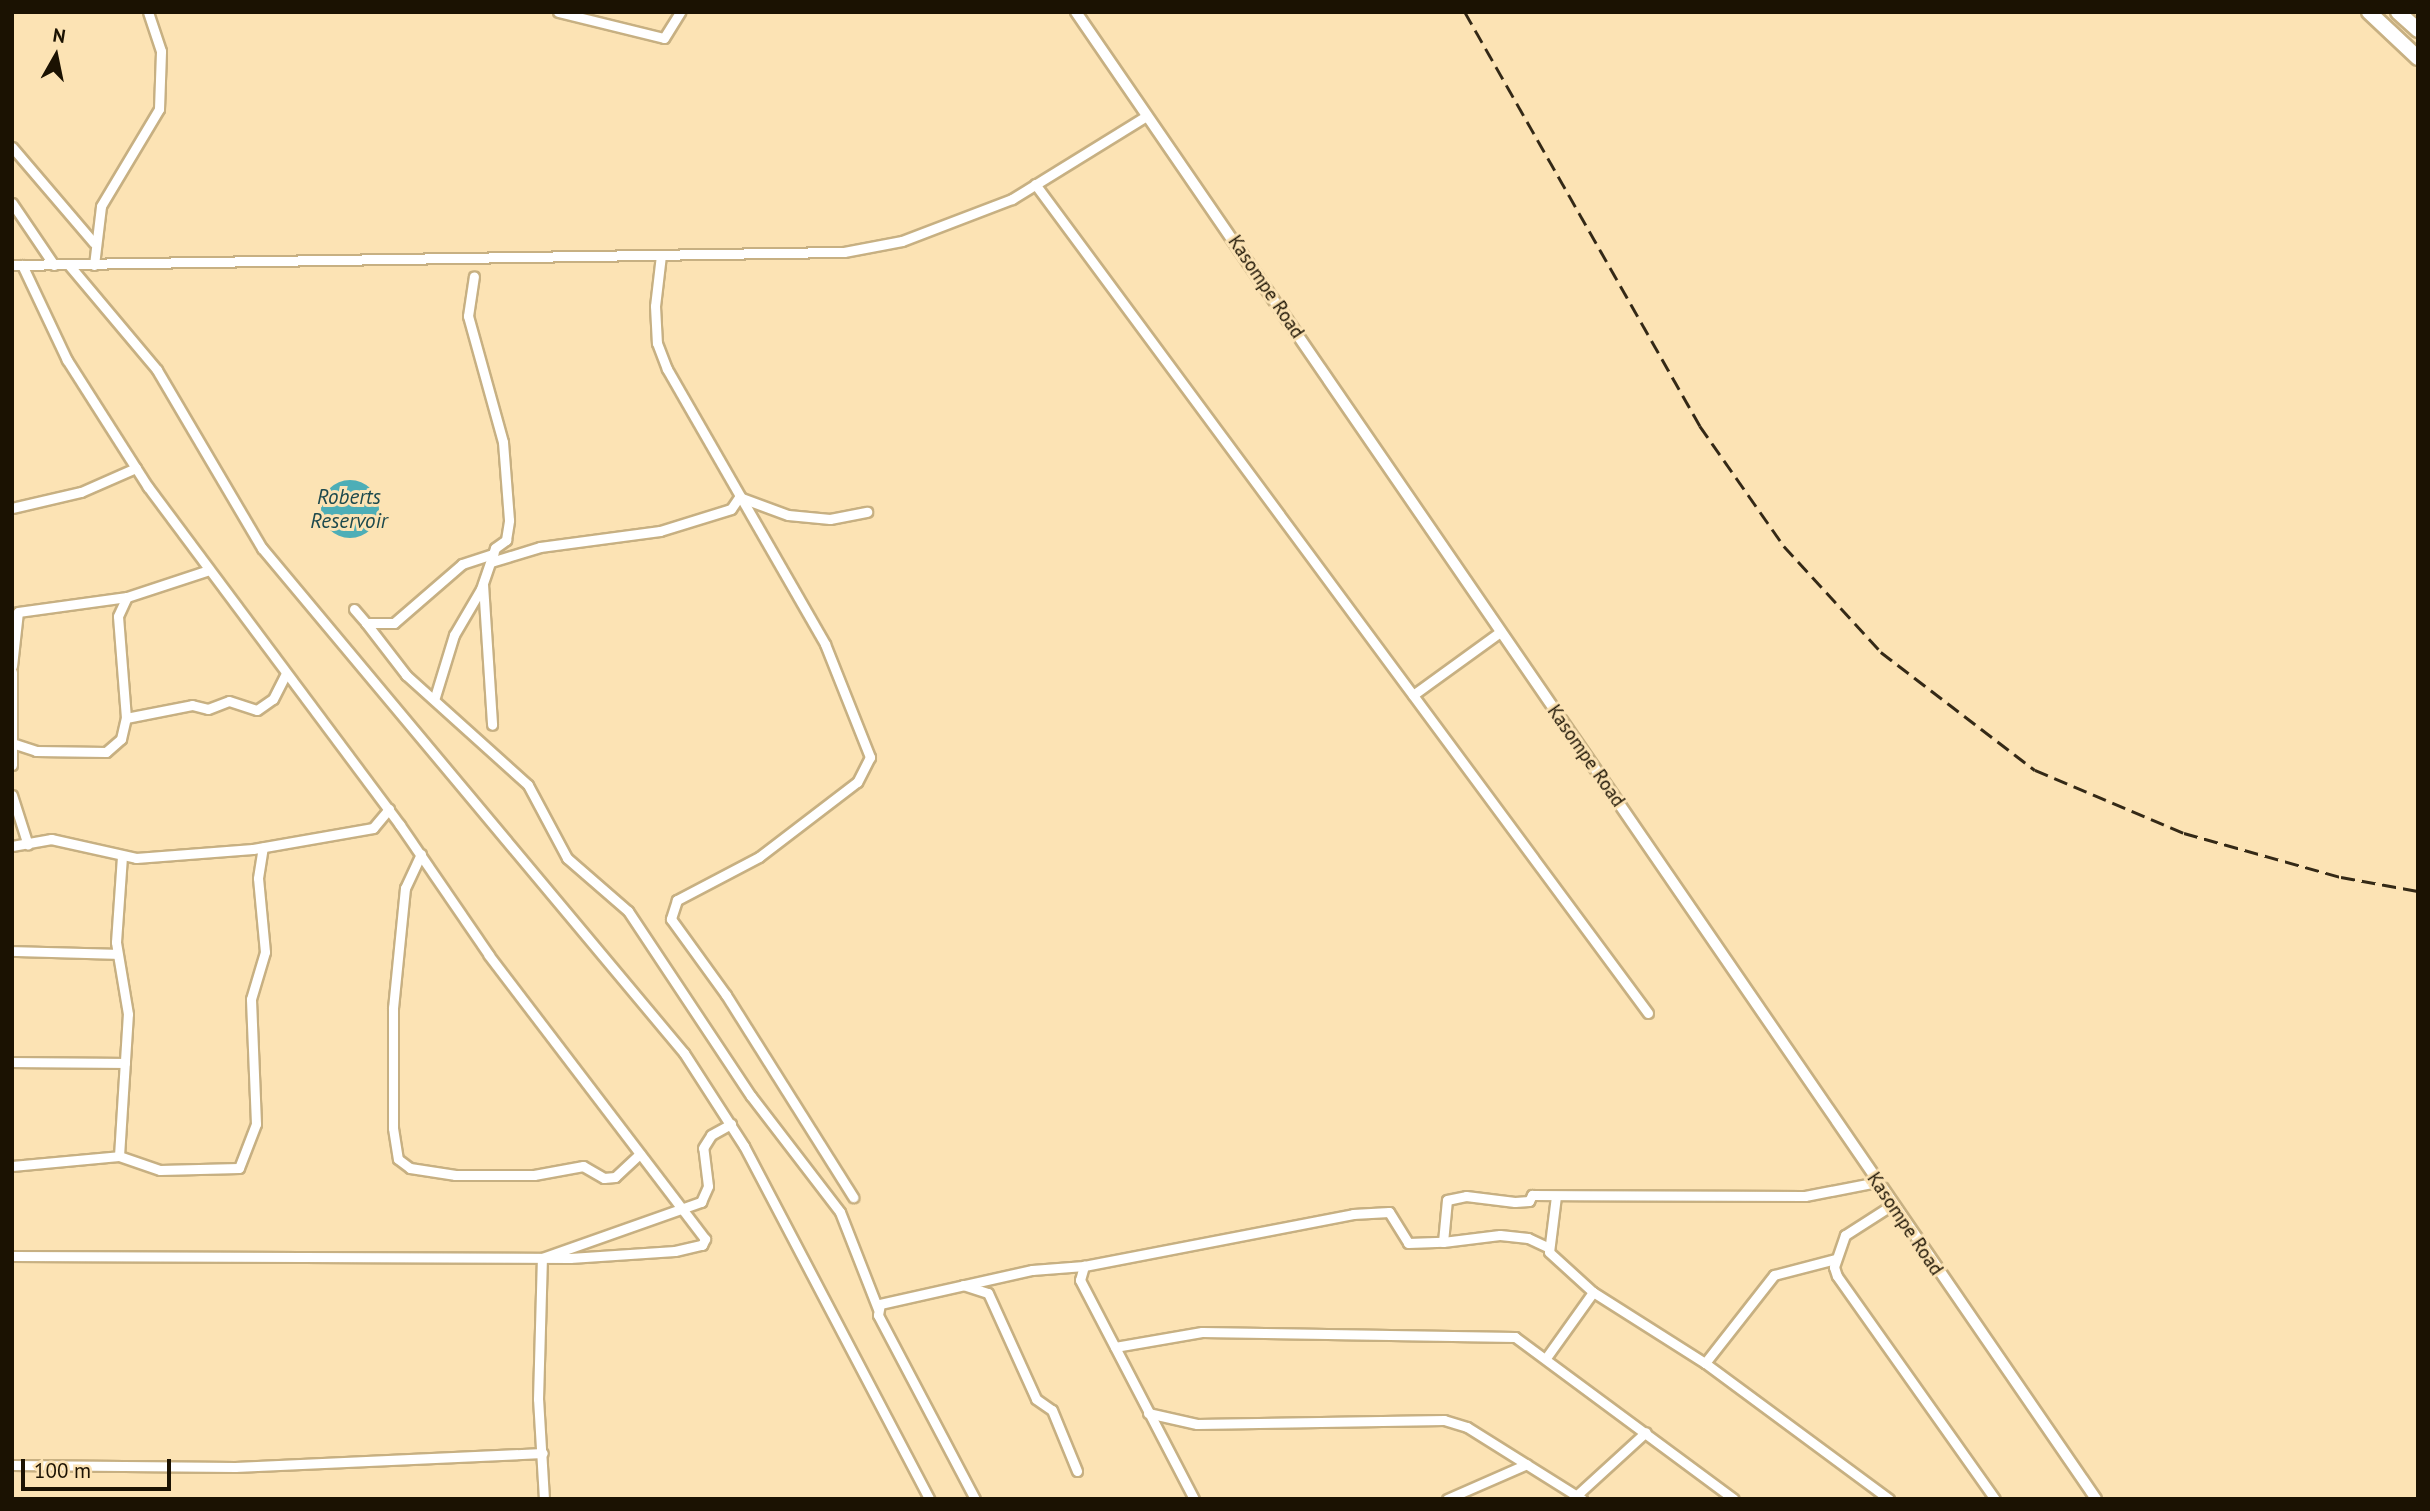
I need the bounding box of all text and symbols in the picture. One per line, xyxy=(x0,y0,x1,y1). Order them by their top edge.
north arrow xyxy=(21,21,91,91)
text: N xyxy=(51,22,67,48)
street label: Kasompe Road xyxy=(1223,231,1309,343)
water label: Roberts Reservoir xyxy=(310,484,388,534)
street label: Kasompe Road xyxy=(1542,701,1630,811)
street label: Kasompe Road xyxy=(1862,1168,1948,1280)
scale bar xyxy=(24,1444,175,1488)
text: 100 m xyxy=(34,1457,91,1484)

